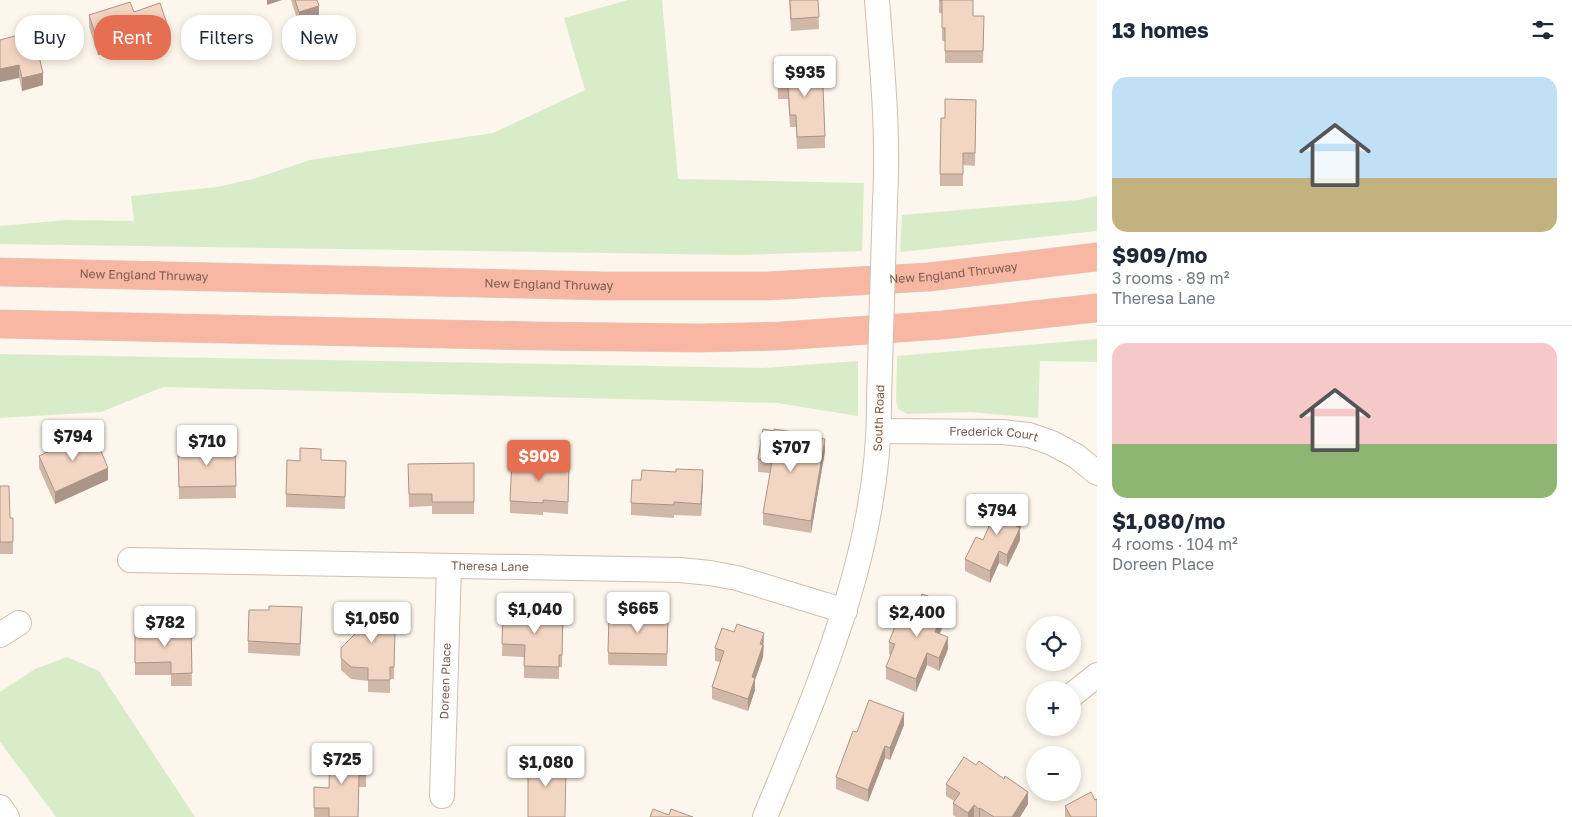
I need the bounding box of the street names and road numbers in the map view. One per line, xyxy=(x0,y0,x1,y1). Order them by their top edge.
street label: New England Thruway xyxy=(889,259,1018,286)
street label: New England Thruway xyxy=(79,266,209,284)
street label: New England Thruway xyxy=(484,275,614,293)
street label: South Road xyxy=(870,384,887,452)
street label: Frederick Court xyxy=(949,424,1041,445)
street label: Theresa Lane xyxy=(451,558,529,574)
street label: Doreen Place xyxy=(436,643,454,720)

